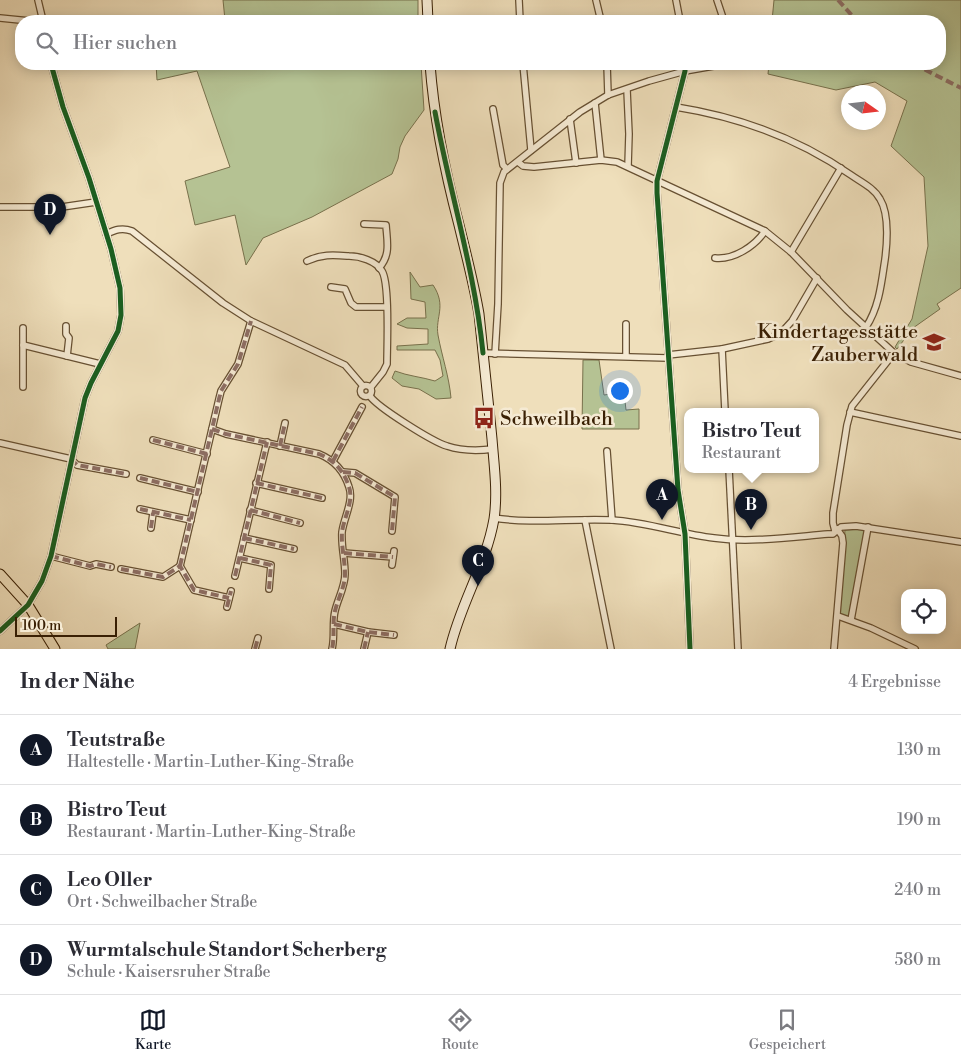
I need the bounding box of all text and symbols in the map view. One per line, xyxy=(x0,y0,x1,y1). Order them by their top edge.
search box xyxy=(15,15,946,70)
icon: search xyxy=(33,29,61,57)
text: Hier suchen xyxy=(73,31,177,55)
north arrow xyxy=(841,85,886,130)
pin: D xyxy=(34,194,66,235)
place label: Kindertagesstätte Zauberwald xyxy=(757,320,919,368)
school or university icon: Kindertagesstätte Zauberwald xyxy=(921,329,947,355)
your location xyxy=(607,378,633,404)
bus stop icon: Schweilbach xyxy=(471,405,497,431)
place label: Schweilbach xyxy=(500,407,613,432)
popup xyxy=(684,408,819,473)
text: Bistro Teut xyxy=(702,419,801,443)
text: Restaurant xyxy=(702,443,781,463)
pin: A xyxy=(646,479,678,520)
pin: B xyxy=(735,489,767,530)
pin: C xyxy=(462,545,494,586)
map controls xyxy=(901,589,946,634)
button: locate xyxy=(901,589,946,634)
scale bar xyxy=(15,614,118,637)
text: 100 m xyxy=(22,617,61,635)
text: In der Nähe xyxy=(20,669,135,695)
text: 4 Ergebnisse xyxy=(848,672,941,692)
text: Teutstraße xyxy=(67,728,165,752)
text: A xyxy=(30,740,42,760)
text: 130 m xyxy=(897,740,941,760)
text: Haltestelle · Martin-Luther-King-Straße xyxy=(67,752,354,772)
text: Bistro Teut xyxy=(67,798,167,822)
text: B xyxy=(30,810,42,830)
text: 190 m xyxy=(897,810,941,830)
text: Restaurant · Martin-Luther-King-Straße xyxy=(67,822,356,842)
text: Leo Oller xyxy=(67,868,152,892)
text: C xyxy=(30,880,42,900)
text: 240 m xyxy=(894,880,941,900)
text: Ort · Schweilbacher Straße xyxy=(67,892,257,912)
text: Wurmtalschule Standort Scherberg xyxy=(67,938,386,962)
text: D xyxy=(30,950,42,970)
text: 580 m xyxy=(894,950,941,970)
text: Schule · Kaisersruher Straße xyxy=(67,962,271,982)
tab: Karte xyxy=(135,1006,171,1054)
tab: Route xyxy=(441,1006,479,1054)
tab: Gespeichert xyxy=(749,1006,826,1054)

